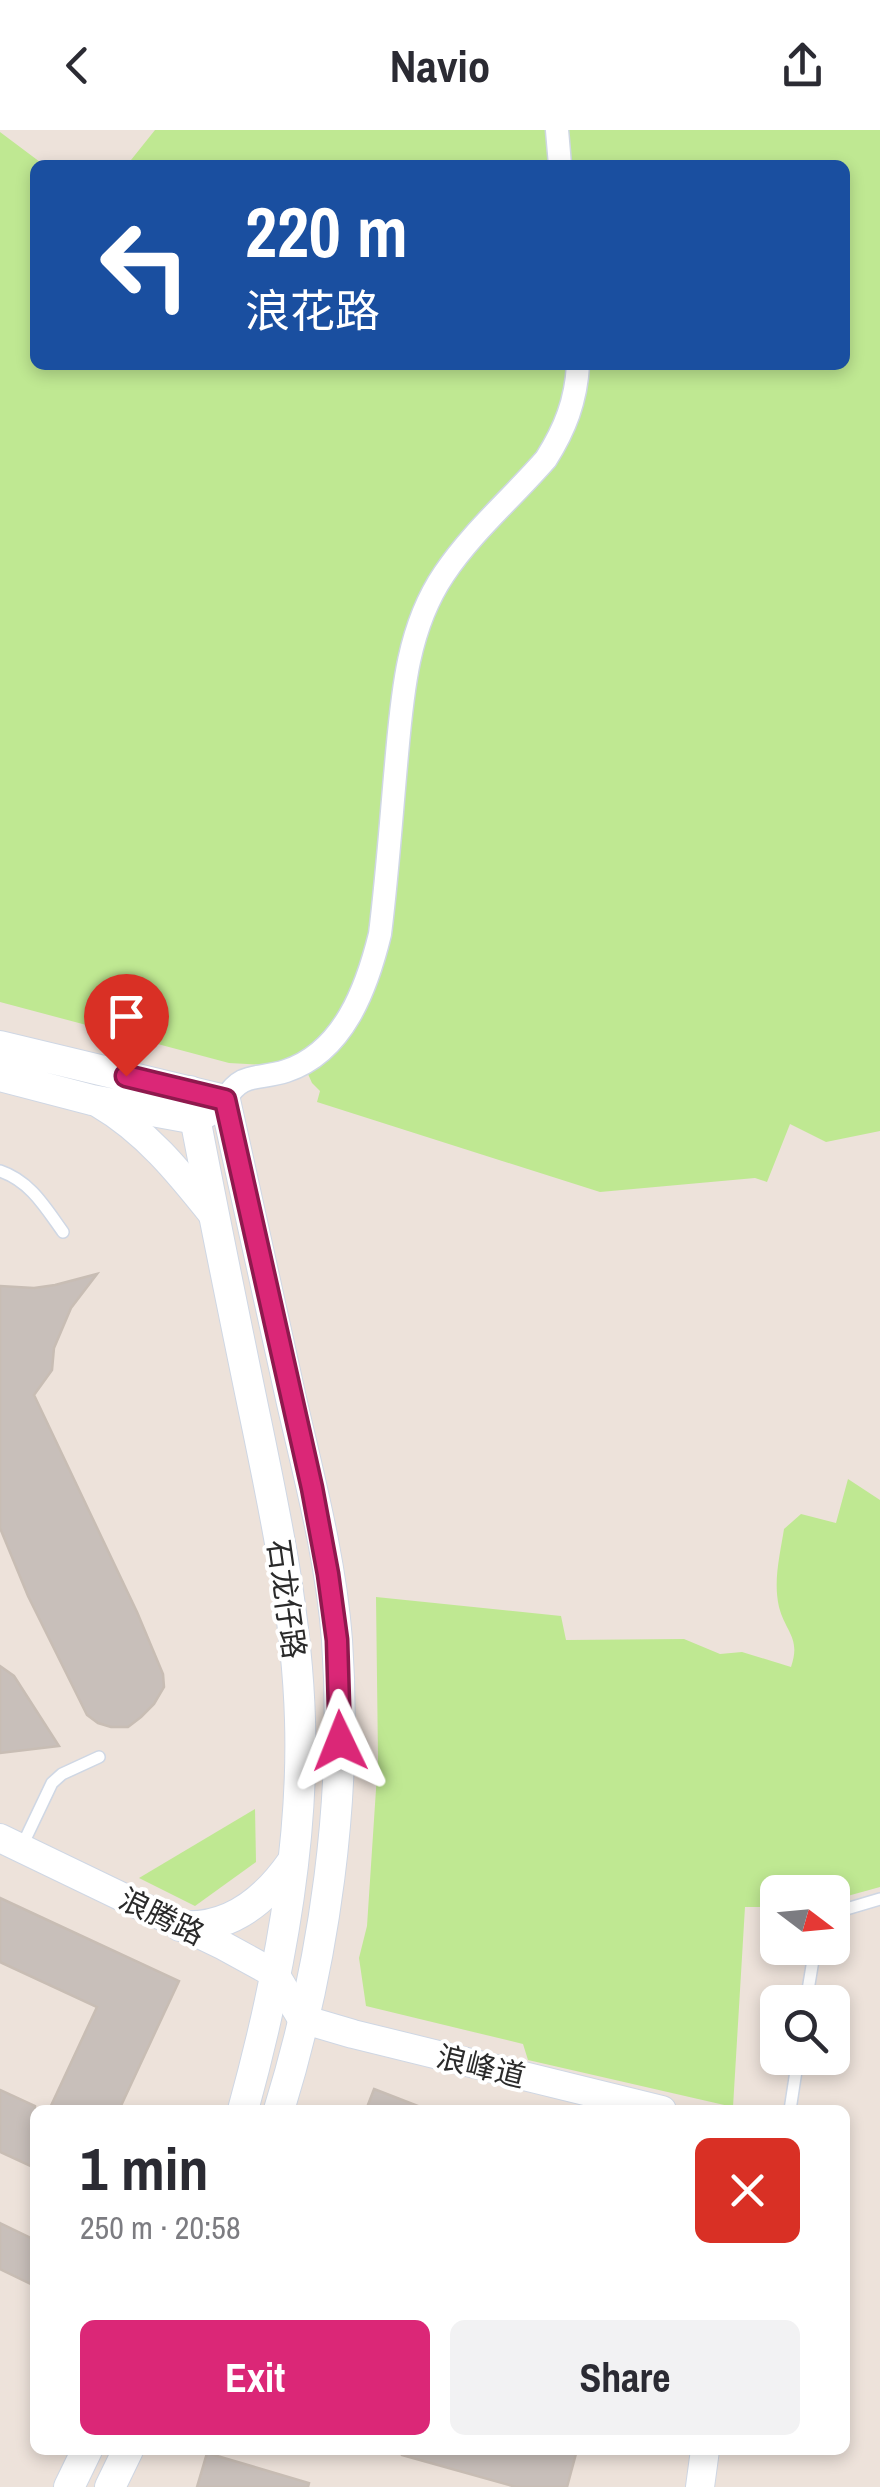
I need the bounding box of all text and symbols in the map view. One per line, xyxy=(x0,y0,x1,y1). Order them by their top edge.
text: Navio xyxy=(390,35,490,96)
icon: back xyxy=(50,38,105,93)
icon: share xyxy=(775,38,830,93)
text: 220 m xyxy=(245,185,408,279)
icon: left xyxy=(80,200,210,330)
text: 浪花路 xyxy=(245,280,380,341)
pin xyxy=(84,974,169,1077)
icon: arrive xyxy=(99,989,154,1044)
street label: 石龙仔路 xyxy=(259,1537,315,1661)
position arrow xyxy=(288,1689,392,1793)
north arrow xyxy=(760,1875,850,1965)
map controls xyxy=(760,1875,850,2075)
street label: 浪腾路 xyxy=(113,1878,211,1954)
button: search xyxy=(760,1985,850,2075)
street label: 浪峰道 xyxy=(432,2036,530,2096)
text: 1 min xyxy=(80,2128,209,2209)
button: close xyxy=(695,2138,800,2243)
text: 250 m · 20:58 xyxy=(80,2206,240,2249)
button: Exit xyxy=(80,2320,430,2435)
button: Share xyxy=(450,2320,800,2435)

